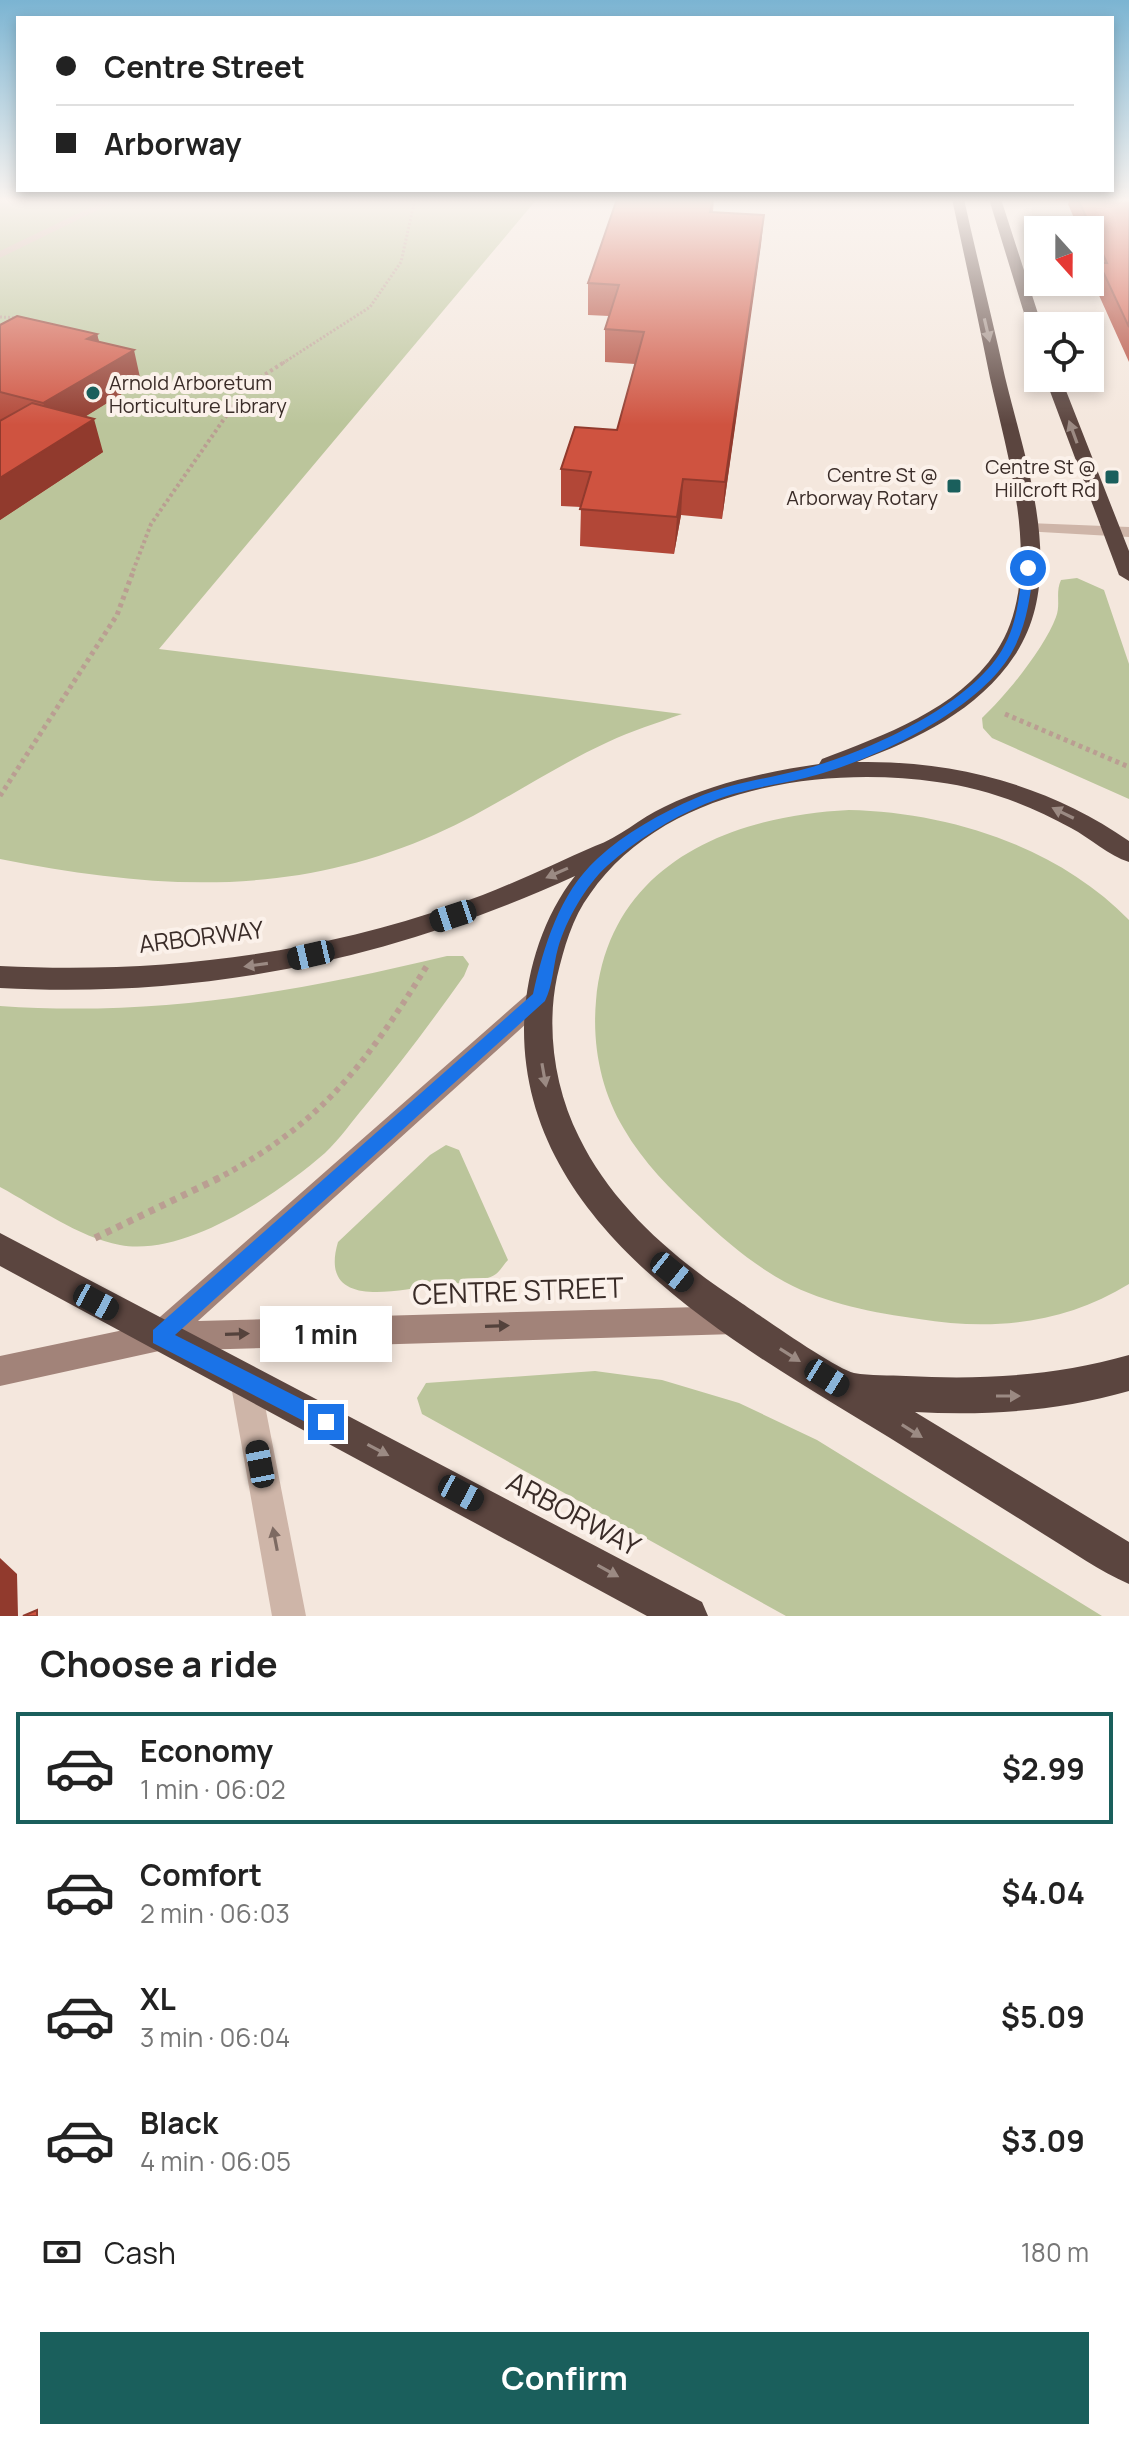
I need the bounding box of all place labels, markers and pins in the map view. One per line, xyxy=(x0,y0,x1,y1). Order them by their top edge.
place label: Arnold Arboretum Horticulture Library xyxy=(109,369,287,419)
marker: Arnold Arboretum Horticulture Library xyxy=(84,384,102,402)
place label: Centre St @ Hillcroft Rd xyxy=(985,453,1096,503)
place label: Centre St @ Arborway Rotary xyxy=(786,461,938,511)
marker: Centre St @ Hillcroft Rd xyxy=(1103,468,1121,486)
marker: Centre St @ Arborway Rotary xyxy=(945,477,963,495)

